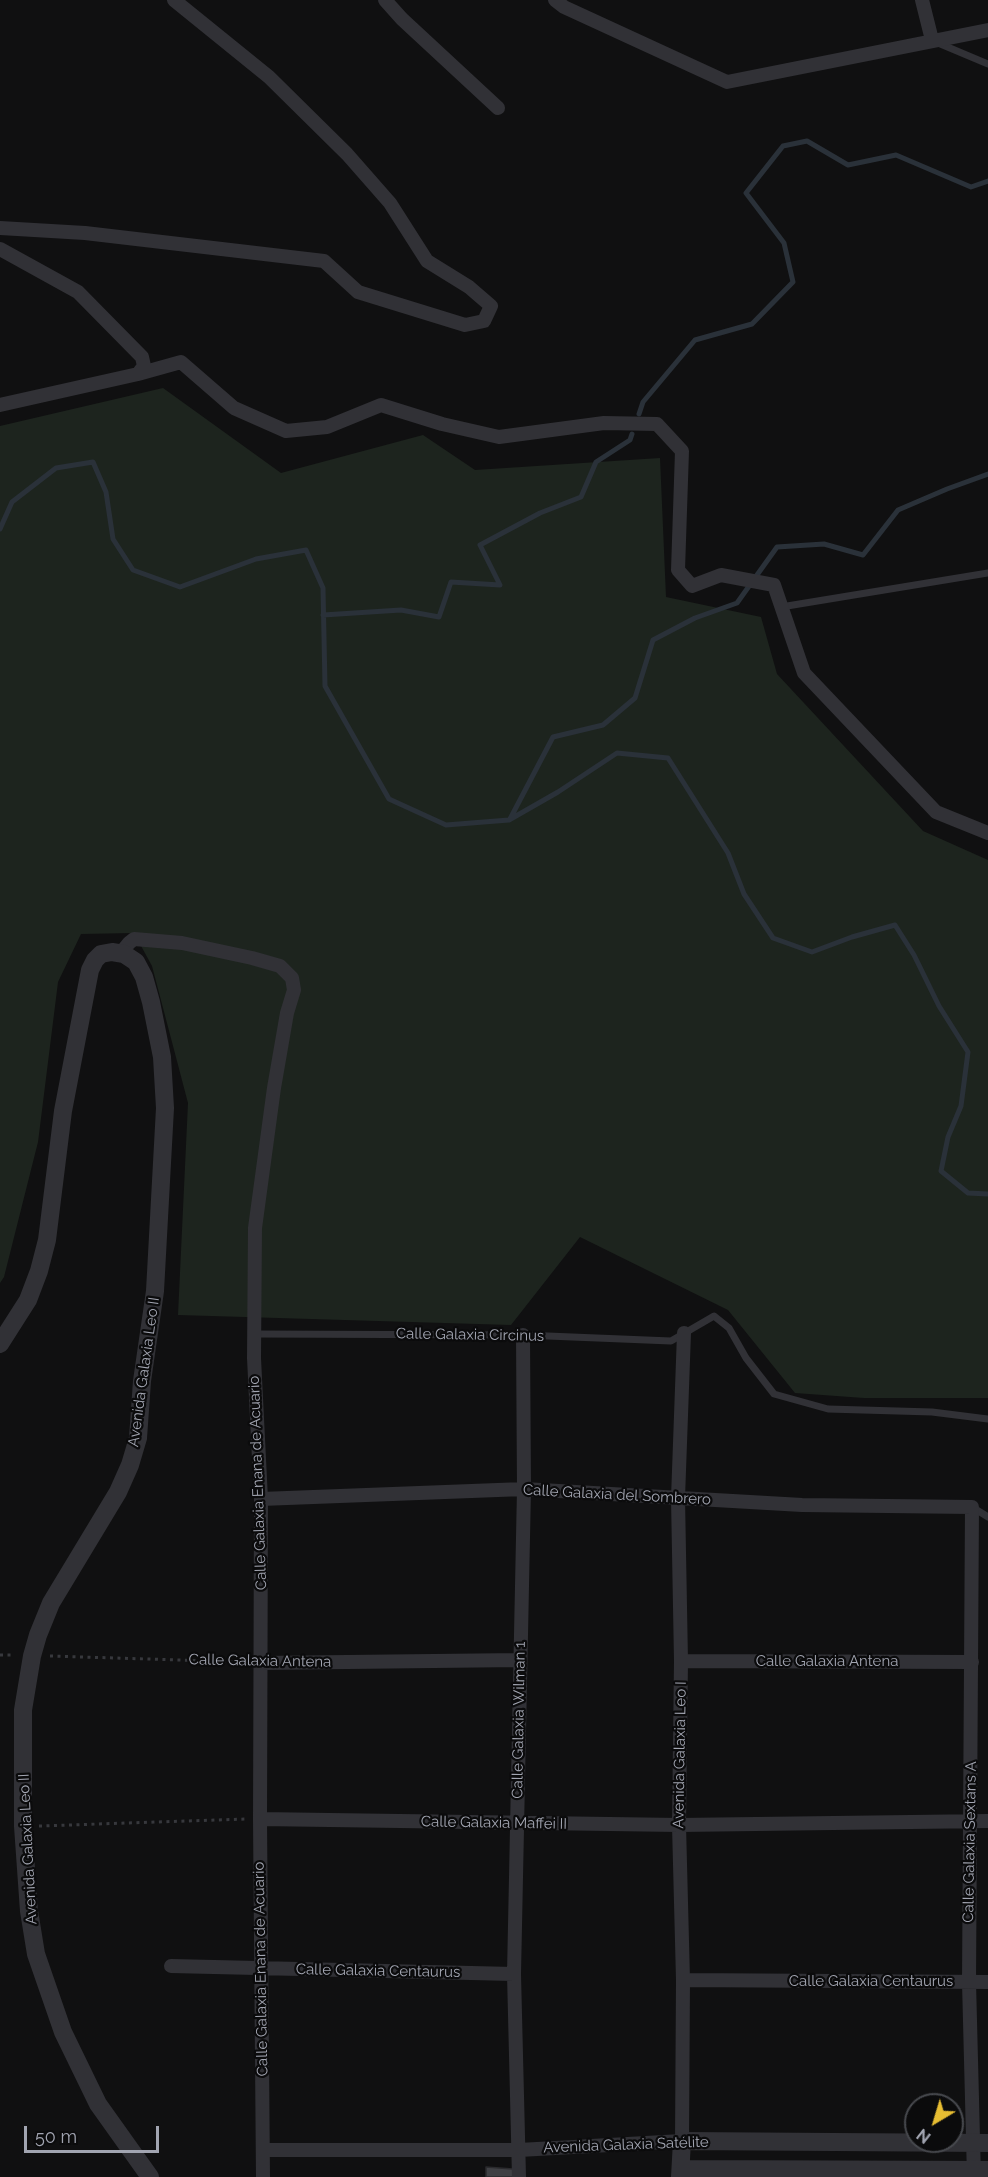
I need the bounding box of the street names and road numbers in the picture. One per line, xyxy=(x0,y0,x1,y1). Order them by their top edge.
street label: Avenida Galaxia Leo II xyxy=(125,1296,163,1448)
street label: Calle Galaxia Circinus xyxy=(396,1325,544,1345)
street label: Calle Galaxia Enana de Acuario xyxy=(245,1375,271,1591)
street label: Calle Galaxia del Sombrero xyxy=(523,1481,711,1509)
street label: Calle Galaxia Wilman 1 xyxy=(509,1641,529,1799)
street label: Calle Galaxia Antena xyxy=(189,1651,331,1671)
street label: Calle Galaxia Antena xyxy=(756,1652,898,1670)
street label: Avenida Galaxia Leo I xyxy=(670,1681,690,1829)
street label: Calle Galaxia Sextans A xyxy=(960,1761,980,1923)
street label: Avenida Galaxia Leo II xyxy=(15,1773,41,1925)
street label: Calle Galaxia Maffei II xyxy=(421,1813,567,1833)
street label: Calle Galaxia Enana de Acuario xyxy=(250,1862,272,2076)
street label: Calle Galaxia Centaurus xyxy=(296,1961,460,1981)
street label: Calle Galaxia Centaurus xyxy=(789,1972,953,1990)
street label: Avenida Galaxia Satélite xyxy=(543,2133,709,2157)

